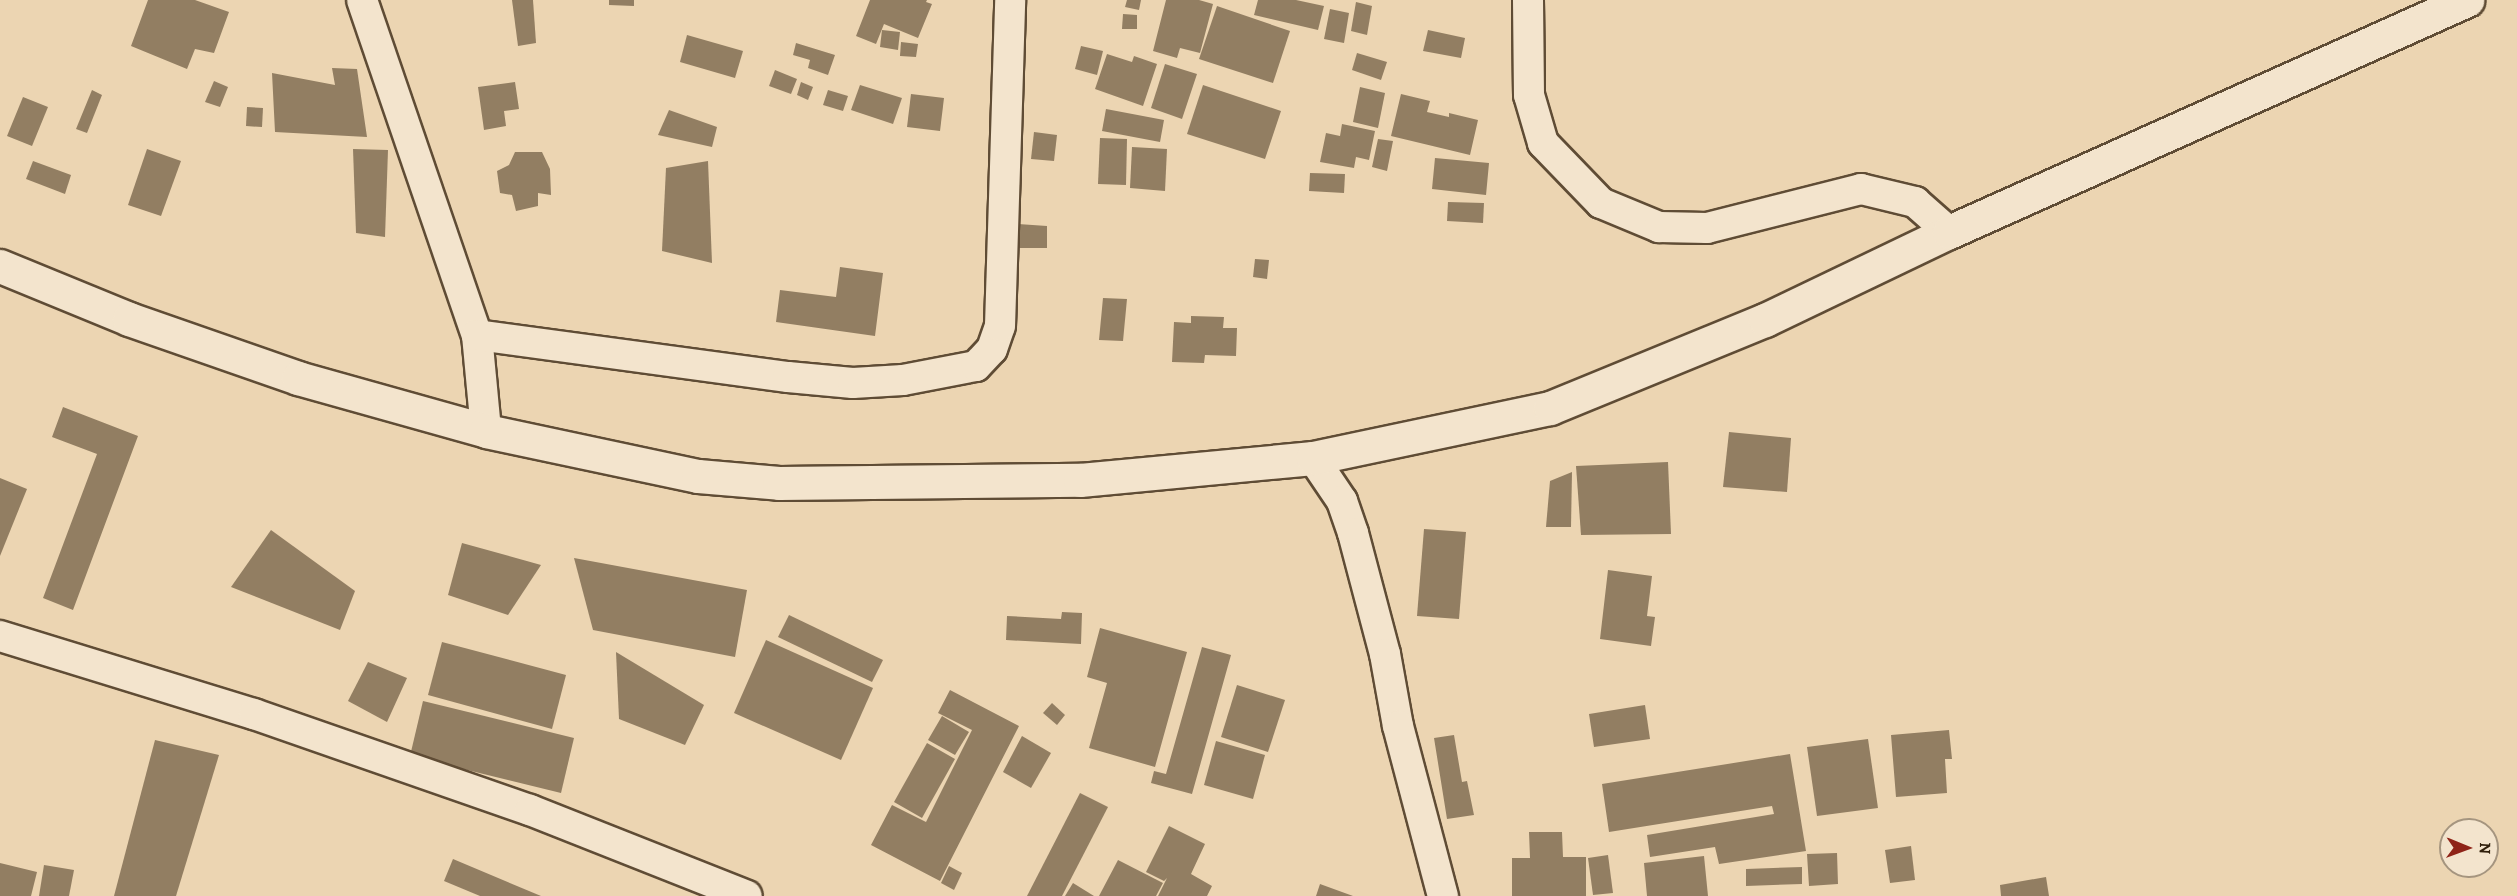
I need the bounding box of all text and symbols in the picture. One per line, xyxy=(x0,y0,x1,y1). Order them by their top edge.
north arrow xyxy=(2439,818,2499,878)
text: N xyxy=(2474,842,2496,854)

